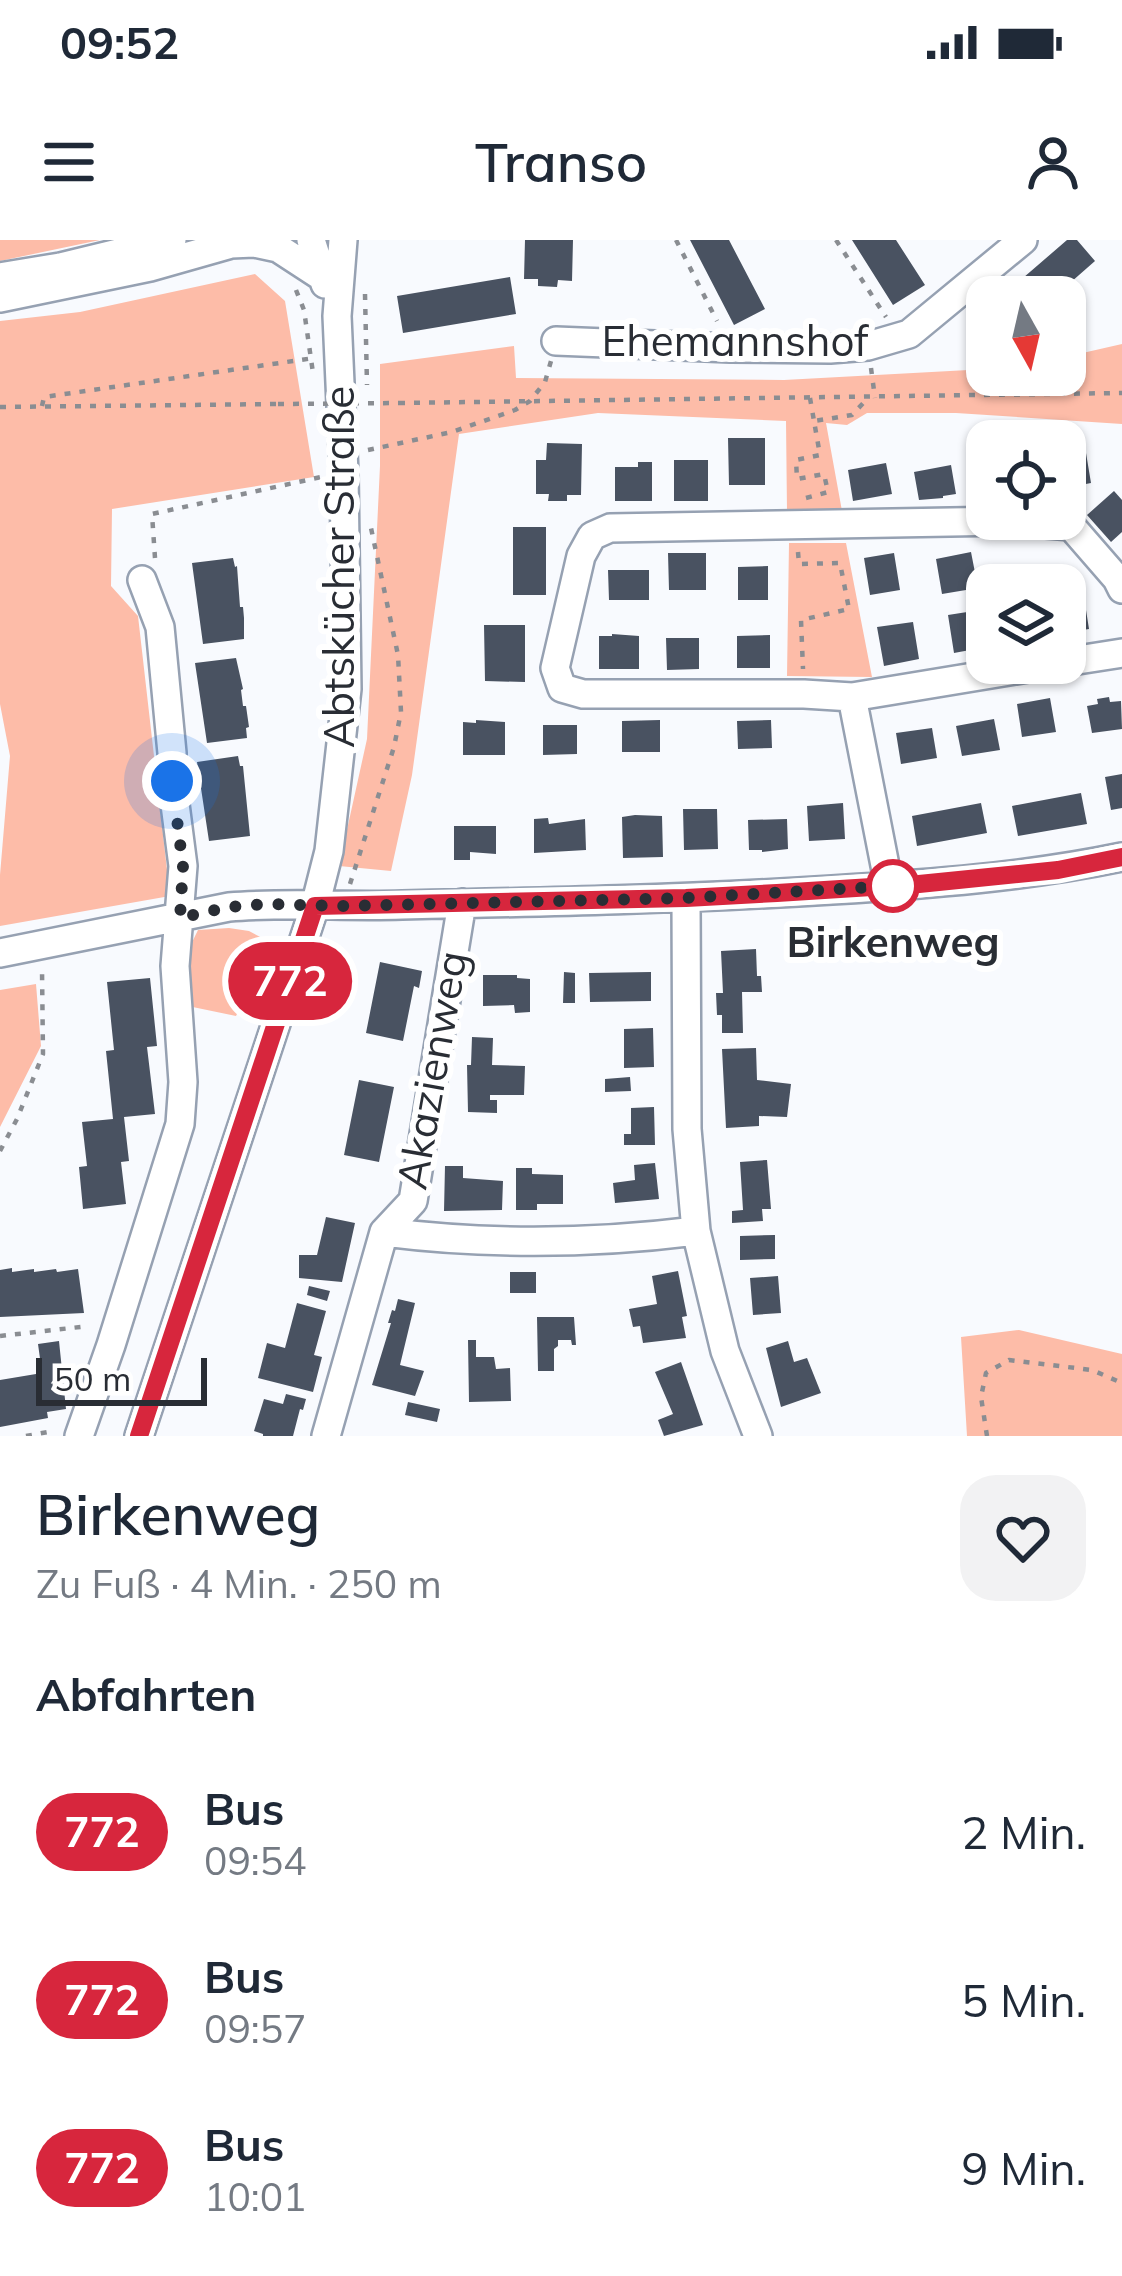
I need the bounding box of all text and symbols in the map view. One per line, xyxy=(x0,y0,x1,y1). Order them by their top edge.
text: 09:52 xyxy=(60,14,179,70)
text: Transo xyxy=(475,128,647,196)
icon: menu xyxy=(36,129,102,195)
icon: person xyxy=(1020,129,1086,195)
north arrow xyxy=(966,276,1086,396)
map controls xyxy=(966,276,1086,684)
street label: Ehemannshof xyxy=(602,314,869,367)
street label: Abtskücher Straße xyxy=(312,386,365,748)
button: locate xyxy=(966,420,1086,540)
button: layers xyxy=(966,564,1086,684)
your location xyxy=(142,751,202,811)
marker: Birkenweg xyxy=(868,861,918,911)
place label: Birkenweg xyxy=(786,915,1000,968)
line badge: 772 xyxy=(221,942,359,1020)
street label: Akazienweg xyxy=(384,947,479,1193)
text: 772 xyxy=(252,954,328,1007)
scale bar xyxy=(36,1352,207,1405)
text: 50 m xyxy=(54,1358,131,1399)
button: heart xyxy=(960,1475,1086,1601)
text: Birkenweg xyxy=(36,1478,320,1549)
text: Zu Fuß · 4 Min. · 250 m xyxy=(36,1559,442,1608)
text: Abfahrten xyxy=(36,1666,256,1722)
text: Bus xyxy=(204,1780,284,1836)
text: 2 Min. xyxy=(961,1804,1086,1860)
text: 772 xyxy=(64,1805,140,1858)
text: 09:54 xyxy=(204,1836,307,1885)
text: Bus xyxy=(204,1948,284,2004)
text: 5 Min. xyxy=(961,1972,1086,2028)
text: 772 xyxy=(64,1973,140,2026)
text: 09:57 xyxy=(204,2004,307,2053)
text: Bus xyxy=(204,2116,284,2172)
text: 9 Min. xyxy=(961,2140,1086,2196)
text: 772 xyxy=(64,2141,140,2194)
text: 10:01 xyxy=(204,2172,307,2221)

